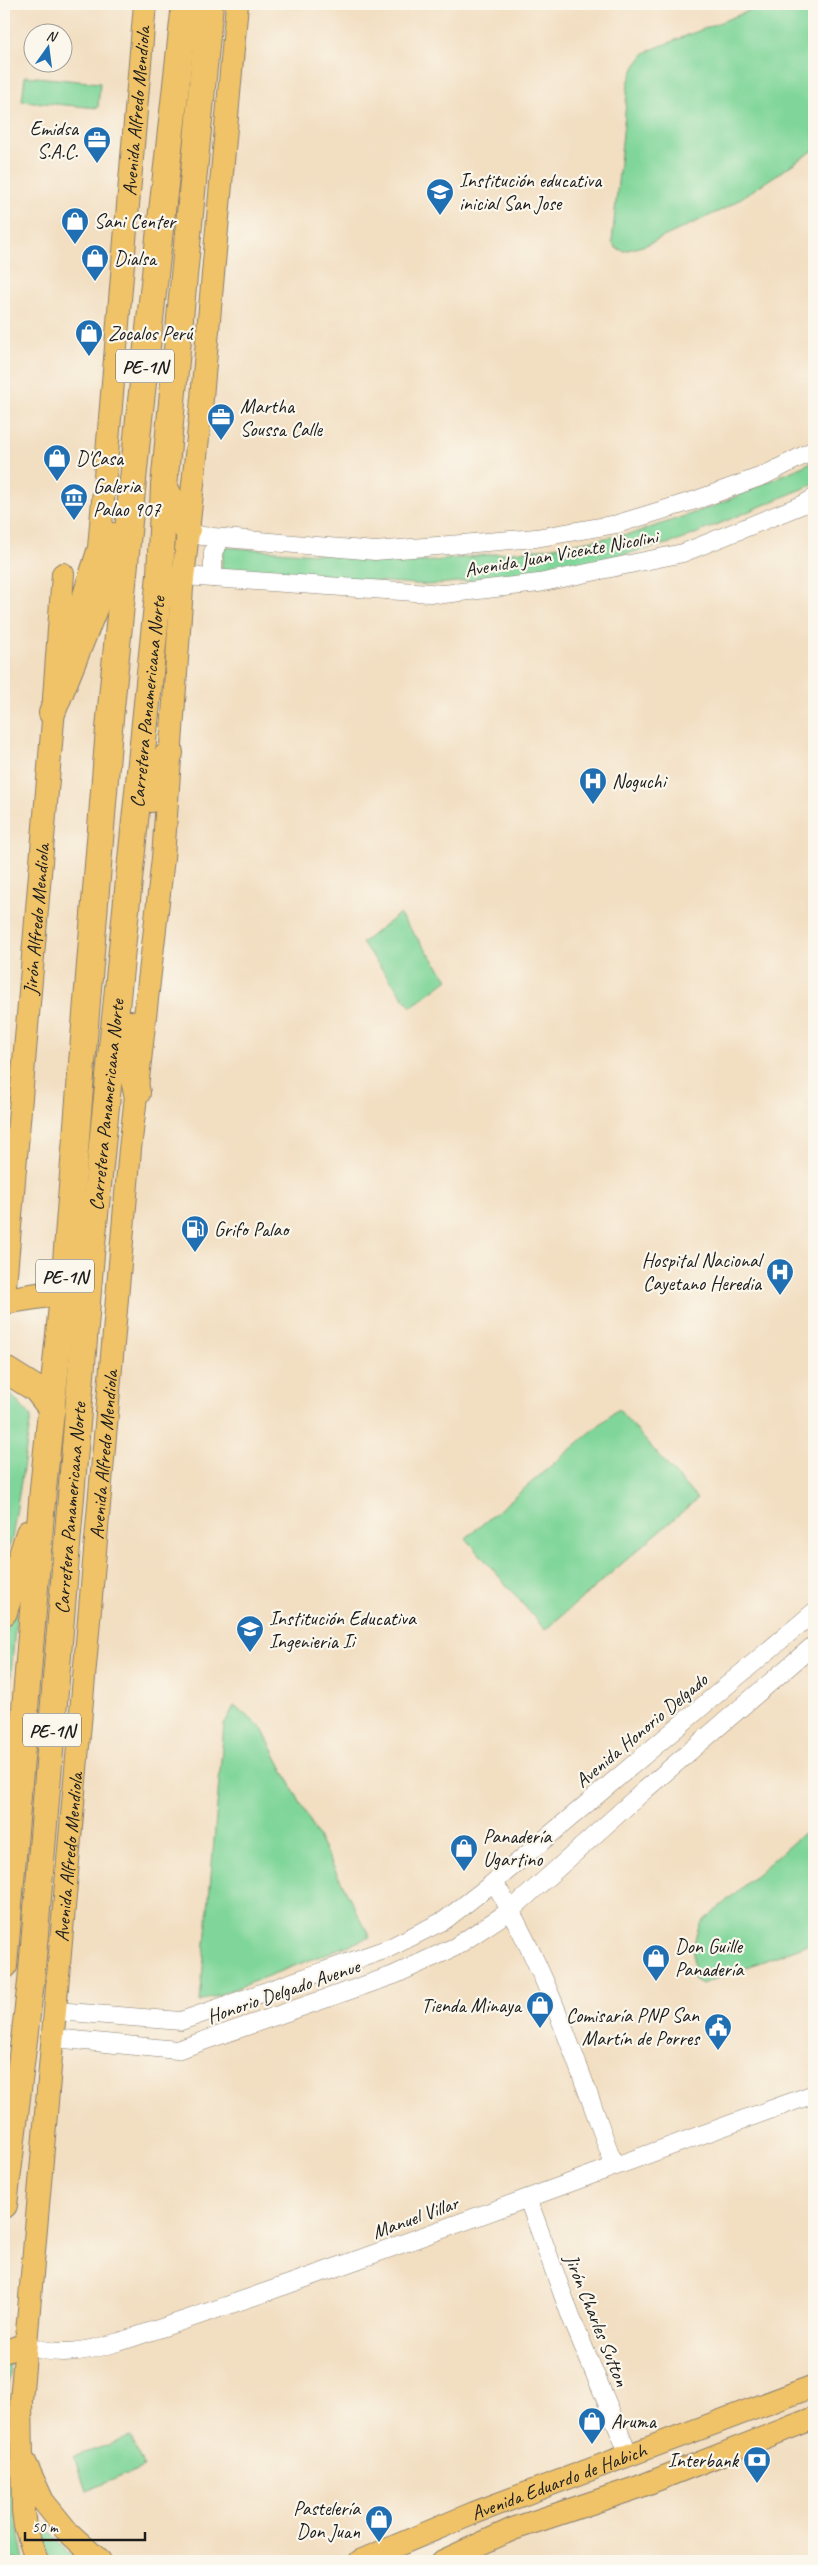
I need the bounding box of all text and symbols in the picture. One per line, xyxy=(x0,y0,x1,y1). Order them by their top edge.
north arrow xyxy=(22,22,72,72)
street label: Avenida Alfredo Mendiola xyxy=(117,24,156,197)
text: N xyxy=(45,27,60,46)
place label: Emidsa S.A.C. xyxy=(30,116,80,164)
office icon: Emidsa S.A.C. xyxy=(82,125,112,164)
place label: Institución educativa inicial San Jose xyxy=(459,168,603,216)
school or university icon: Institución educativa inicial San Jose xyxy=(425,177,455,216)
shop icon: Sani Center xyxy=(60,206,90,245)
place label: Sani Center xyxy=(94,209,177,234)
shop icon: Dialsa xyxy=(80,243,110,282)
place label: Dialsa xyxy=(114,246,158,271)
shop icon: Zocalos Perú xyxy=(74,318,104,357)
place label: Zocalos Perú xyxy=(108,321,194,346)
road number: PE-1N xyxy=(116,350,174,382)
place label: Martha Soussa Calle xyxy=(240,394,324,442)
office icon: Martha Soussa Calle xyxy=(206,402,236,441)
shop icon: D'Casa xyxy=(42,443,72,482)
place label: D'Casa xyxy=(76,446,125,471)
place label: Galeria Palao 907 xyxy=(93,474,162,522)
museum icon: Galeria Palao 907 xyxy=(59,482,89,521)
street label: Avenida Juan Vicente Nicolini xyxy=(463,524,662,583)
street label: Carretera Panamericana Norte xyxy=(124,594,171,809)
hospital icon: Noguchi xyxy=(578,766,608,805)
place label: Noguchi xyxy=(612,769,668,794)
street label: Jirón Alfredo Mendiola xyxy=(18,841,56,997)
street label: Carretera Panamericana Norte xyxy=(83,997,130,1212)
fuel station icon: Grifo Palao xyxy=(180,1214,210,1253)
place label: Grifo Palao xyxy=(214,1217,290,1242)
place label: Hospital Nacional Cayetano Heredia xyxy=(642,1248,765,1296)
hospital icon: Hospital Nacional Cayetano Heredia xyxy=(765,1257,795,1296)
road number: PE-1N xyxy=(36,1260,94,1292)
street label: Avenida Alfredo Mendiola xyxy=(84,1367,124,1540)
street label: Carretera Panamericana Norte xyxy=(49,1400,92,1615)
place label: Institución Educativa Ingenieria Ii xyxy=(269,1606,417,1654)
school or university icon: Institución Educativa Ingenieria Ii xyxy=(235,1614,265,1653)
street label: Avenida Honorio Delgado xyxy=(570,1667,713,1793)
road number: PE-1N xyxy=(23,1714,81,1746)
street label: Avenida Alfredo Mendiola xyxy=(49,1770,89,1943)
place label: Panadería Ugartino xyxy=(483,1824,553,1872)
shop icon: Panadería Ugartino xyxy=(449,1833,479,1872)
place label: Don Guille Panadería xyxy=(675,1934,745,1982)
shop icon: Don Guille Panadería xyxy=(641,1943,671,1982)
street label: Honorio Delgado Avenue xyxy=(204,1953,364,2029)
shop icon: Tienda Minaya xyxy=(525,1990,555,2029)
place label: Tienda Minaya xyxy=(421,1993,523,2018)
place label: Comisaría PNP San Martín de Porres xyxy=(566,2003,701,2051)
public building icon: Comisaría PNP San Martín de Porres xyxy=(703,2012,733,2051)
street label: Manuel Villar xyxy=(369,2190,463,2245)
street label: Jirón Charles Sutton xyxy=(558,2249,635,2391)
shop icon: Aruma xyxy=(577,2406,607,2445)
place label: Aruma xyxy=(611,2409,658,2434)
street label: Avenida Eduardo de Habich xyxy=(468,2437,651,2526)
bank icon: Interbank xyxy=(742,2445,772,2484)
place label: Interbank xyxy=(668,2448,740,2473)
place label: Pastelería Don Juan xyxy=(293,2496,361,2544)
shop icon: Pastelería Don Juan xyxy=(364,2504,394,2543)
scale bar xyxy=(25,2510,145,2542)
text: 50 m xyxy=(32,2518,59,2537)

